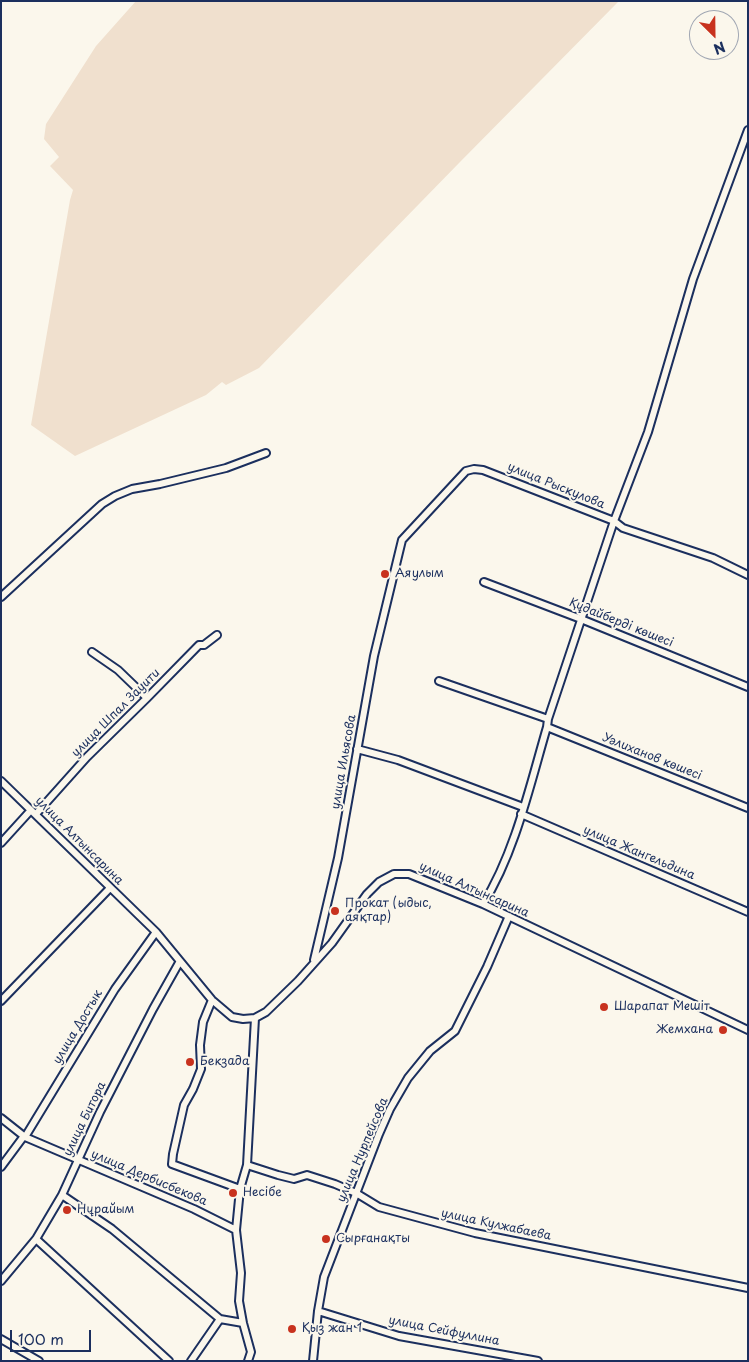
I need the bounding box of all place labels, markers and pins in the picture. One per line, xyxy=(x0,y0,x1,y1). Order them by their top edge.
place label: Аяулым xyxy=(395,567,444,581)
marker: Аяулым xyxy=(379,568,391,580)
place label: Прокат (ыдыс, аяқтар) xyxy=(345,897,432,925)
marker: Прокат (ыдыс, аяқтар) xyxy=(329,905,341,917)
place label: Шарапат Мешіт xyxy=(614,1000,710,1014)
marker: Шарапат Мешіт xyxy=(598,1001,610,1013)
place label: Жемхана xyxy=(656,1023,713,1037)
marker: Жемхана xyxy=(717,1024,729,1036)
place label: Бекзада xyxy=(200,1055,249,1069)
marker: Бекзада xyxy=(184,1056,196,1068)
place label: Несібе xyxy=(243,1186,282,1200)
marker: Несібе xyxy=(227,1187,239,1199)
place label: Нұрайым xyxy=(77,1203,134,1217)
marker: Нұрайым xyxy=(61,1204,73,1216)
place label: Сырғанақты xyxy=(336,1232,410,1246)
marker: Сырғанақты xyxy=(320,1233,332,1245)
place label: Қыз жан 1 xyxy=(302,1322,362,1336)
marker: Қыз жан 1 xyxy=(286,1323,298,1335)

